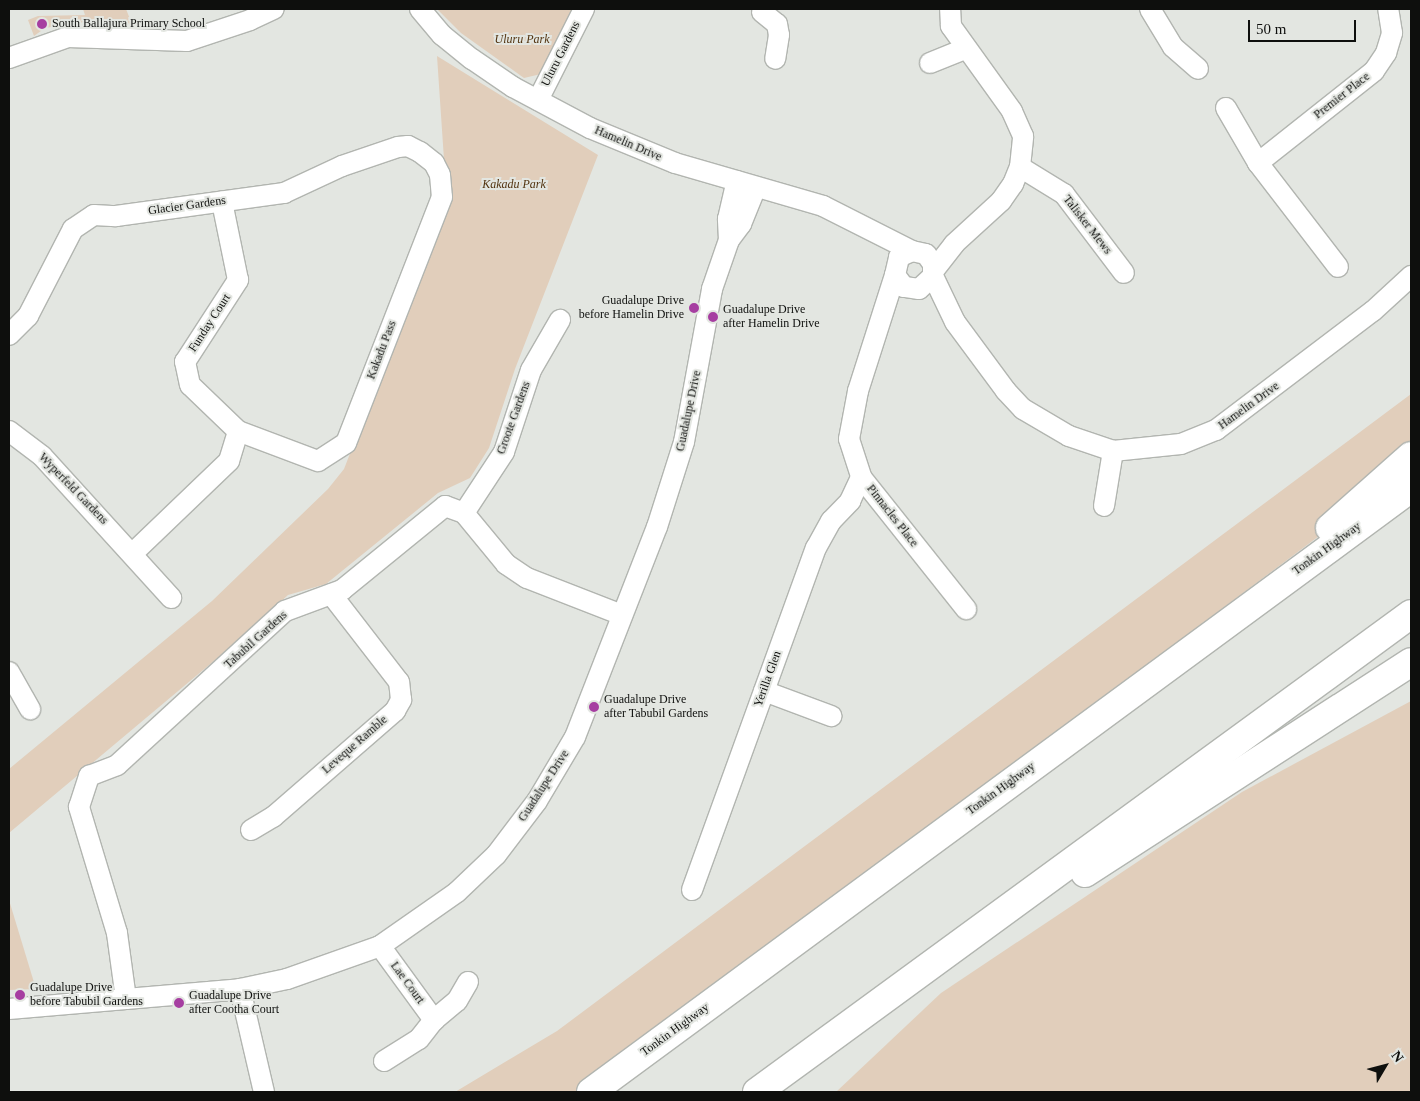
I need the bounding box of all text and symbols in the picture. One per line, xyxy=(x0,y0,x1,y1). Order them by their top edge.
scale bar xyxy=(1250,10,1358,42)
place label: South Ballajura Primary School xyxy=(52,17,205,31)
marker: South Ballajura Primary School xyxy=(36,18,48,30)
street label: Uluru Gardens xyxy=(538,19,584,89)
text: 50 m xyxy=(1256,21,1286,37)
park label: Uluru Park xyxy=(495,33,549,47)
street label: Premier Place xyxy=(1311,70,1373,122)
street label: Hamelin Drive xyxy=(592,123,664,165)
park label: Kakadu Park xyxy=(482,178,546,192)
street label: Glacier Gardens xyxy=(147,193,227,219)
street label: Talisker Mews xyxy=(1060,193,1114,257)
street label: Funday Court xyxy=(186,291,234,355)
place label: Guadalupe Drive before Hamelin Drive xyxy=(579,294,684,322)
marker: Guadalupe Drive before Hamelin Drive xyxy=(688,302,700,314)
place label: Guadalupe Drive after Hamelin Drive xyxy=(723,303,820,331)
marker: Guadalupe Drive after Hamelin Drive xyxy=(707,311,719,323)
street label: Kakadu Pass xyxy=(364,319,400,381)
street label: Guadalupe Drive xyxy=(673,369,705,453)
street label: Hamelin Drive xyxy=(1216,379,1282,433)
street label: Groote Gardens xyxy=(494,380,534,456)
street label: Wyperfeld Gardens xyxy=(35,450,111,528)
street label: Pinnacles Place xyxy=(863,482,921,550)
street label: Tonkin Highway xyxy=(1290,519,1364,579)
street label: Tabubil Gardens xyxy=(222,608,290,672)
street label: Yerilla Glen xyxy=(751,649,785,709)
place label: Guadalupe Drive after Tabubil Gardens xyxy=(604,693,708,721)
marker: Guadalupe Drive after Tabubil Gardens xyxy=(588,701,600,713)
street label: Leveque Ramble xyxy=(319,713,391,777)
street label: Guadalupe Drive xyxy=(516,748,572,824)
street label: Tonkin Highway xyxy=(964,759,1038,819)
street label: Lae Court xyxy=(387,959,427,1007)
place label: Guadalupe Drive before Tabubil Gardens xyxy=(30,981,143,1009)
marker: Guadalupe Drive before Tabubil Gardens xyxy=(14,989,26,1001)
place label: Guadalupe Drive after Cootha Court xyxy=(189,989,279,1017)
marker: Guadalupe Drive after Cootha Court xyxy=(173,997,185,1009)
street label: Tonkin Highway xyxy=(638,1000,712,1060)
north arrow xyxy=(1360,1041,1410,1091)
text: N xyxy=(1388,1048,1406,1065)

